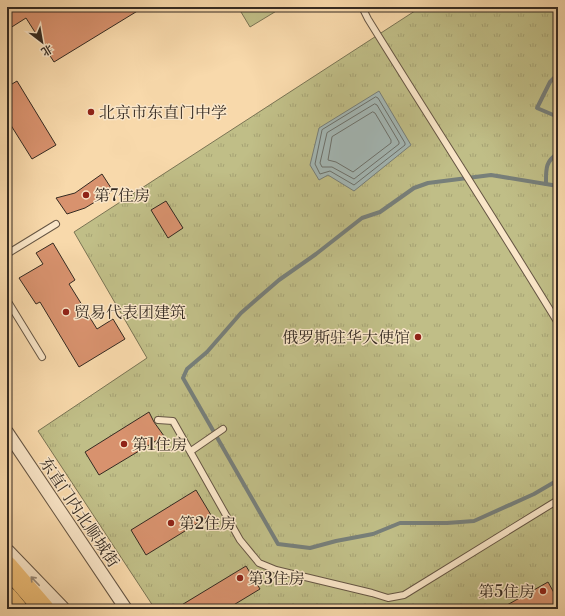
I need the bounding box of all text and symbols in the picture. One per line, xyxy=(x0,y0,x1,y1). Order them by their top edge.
north arrow xyxy=(22,22,62,62)
text: 北 xyxy=(38,41,55,59)
place label: 北京市东直门中学 xyxy=(99,103,227,123)
marker: 北京市东直门中学 xyxy=(86,107,96,117)
place label: 第7住房 xyxy=(94,186,150,206)
marker: 第7住房 xyxy=(81,190,91,200)
place label: 贸易代表团建筑 xyxy=(74,303,186,323)
marker: 贸易代表团建筑 xyxy=(61,307,71,317)
place label: 俄罗斯驻华大使馆 xyxy=(282,328,410,348)
marker: 俄罗斯驻华大使馆 xyxy=(413,332,423,342)
place label: 第1住房 xyxy=(132,435,187,455)
marker: 第1住房 xyxy=(119,439,129,449)
street label: 东直门内北顺城街 xyxy=(35,454,123,571)
place label: 第2住房 xyxy=(179,514,236,534)
marker: 第2住房 xyxy=(166,518,176,528)
place label: 第3住房 xyxy=(248,569,305,589)
marker: 第3住房 xyxy=(235,573,245,583)
one-way arrow xyxy=(30,576,40,586)
place label: 第5住房 xyxy=(478,582,535,602)
marker: 第5住房 xyxy=(538,586,548,596)

